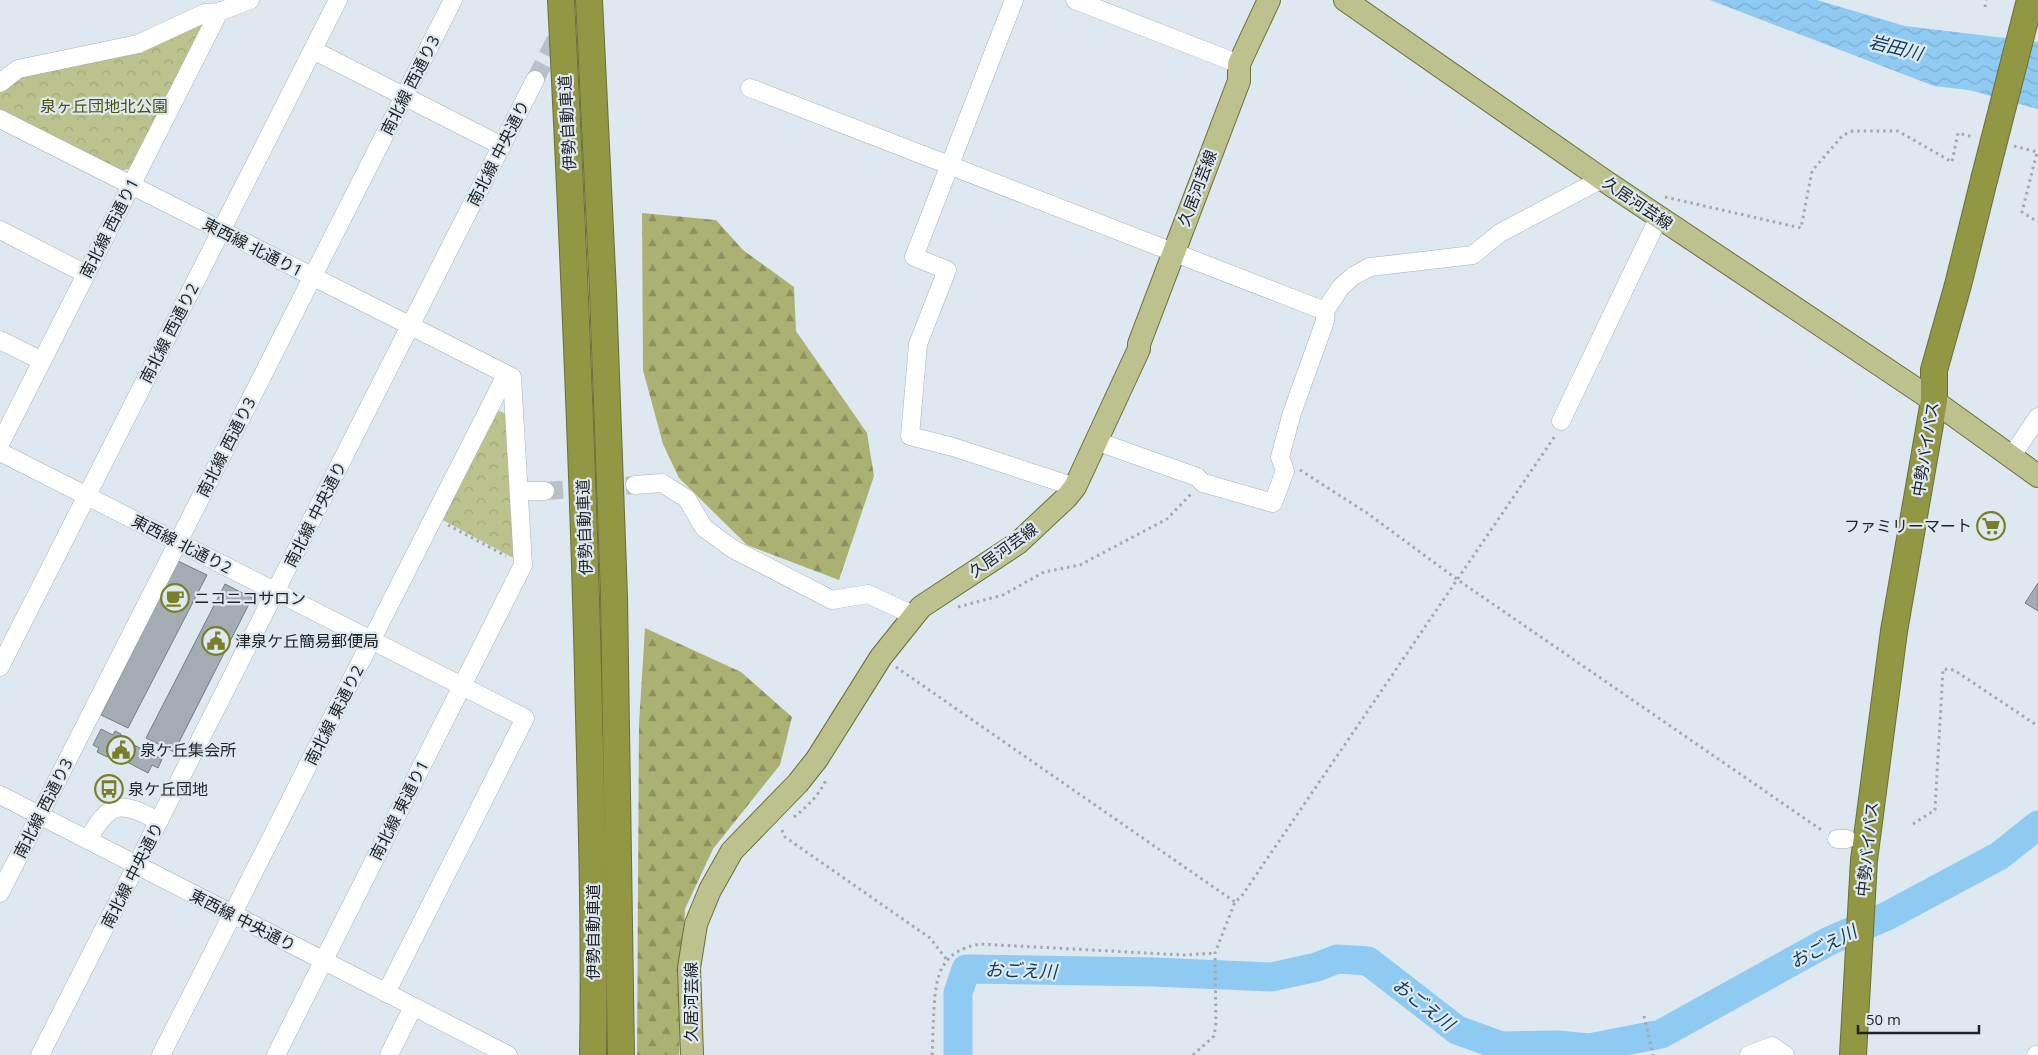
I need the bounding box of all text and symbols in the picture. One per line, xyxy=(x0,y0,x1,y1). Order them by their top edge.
water label: 岩田川 xyxy=(1867,29,1927,66)
street label: 南北線 西通り3 xyxy=(375,31,445,139)
street label: 伊勢自動車道 xyxy=(554,74,580,172)
park label: 泉ヶ丘団地北公園 xyxy=(40,95,168,117)
street label: 南北線 中央通り xyxy=(462,96,534,210)
street label: 久居河芸線 xyxy=(1172,147,1222,229)
street label: 久居河芸線 xyxy=(1599,172,1677,234)
street label: 南北線 西通り1 xyxy=(74,174,144,282)
street label: 東西線 北通り1 xyxy=(199,212,307,282)
street label: 南北線 西通り2 xyxy=(134,279,204,387)
street label: 南北線 西通り3 xyxy=(191,393,261,501)
street label: 中勢バイパス xyxy=(1907,400,1943,498)
street label: 南北線 中央通り xyxy=(279,457,351,571)
street label: 伊勢自動車道 xyxy=(571,479,597,575)
street label: 東西線 北通り2 xyxy=(128,509,236,579)
supermarket icon: ファミリーマート xyxy=(1976,511,2006,541)
place label: ファミリーマート xyxy=(1844,515,1972,537)
street label: 久居河芸線 xyxy=(964,518,1042,582)
cafe icon: ニコニコサロン xyxy=(160,583,190,613)
place label: ニコニコサロン xyxy=(194,587,306,609)
public building icon: 津泉ケ丘簡易郵便局 xyxy=(201,626,231,656)
place label: 津泉ケ丘簡易郵便局 xyxy=(235,630,379,652)
street label: 南北線 東通り2 xyxy=(299,661,369,769)
public building icon: 泉ケ丘集会所 xyxy=(106,735,136,765)
place label: 泉ケ丘集会所 xyxy=(140,739,236,761)
street label: 南北線 西通り3 xyxy=(8,754,78,862)
street label: 南北線 東通り1 xyxy=(364,756,434,864)
bus stop icon: 泉ケ丘団地 xyxy=(94,774,124,804)
place label: 泉ケ丘団地 xyxy=(128,778,208,800)
street label: 中勢バイパス xyxy=(1851,800,1883,898)
street label: 南北線 中央通り xyxy=(96,818,168,932)
street label: 東西線 中央通り xyxy=(186,884,300,956)
street label: 伊勢自動車道 xyxy=(582,884,604,980)
water label: おごえ川 xyxy=(1785,918,1862,973)
water label: おごえ川 xyxy=(985,957,1059,983)
street label: 久居河芸線 xyxy=(680,962,702,1042)
water label: おごえ川 xyxy=(1388,972,1461,1037)
scale bar xyxy=(1858,1002,1979,1034)
text: 50 m xyxy=(1866,1009,1901,1029)

